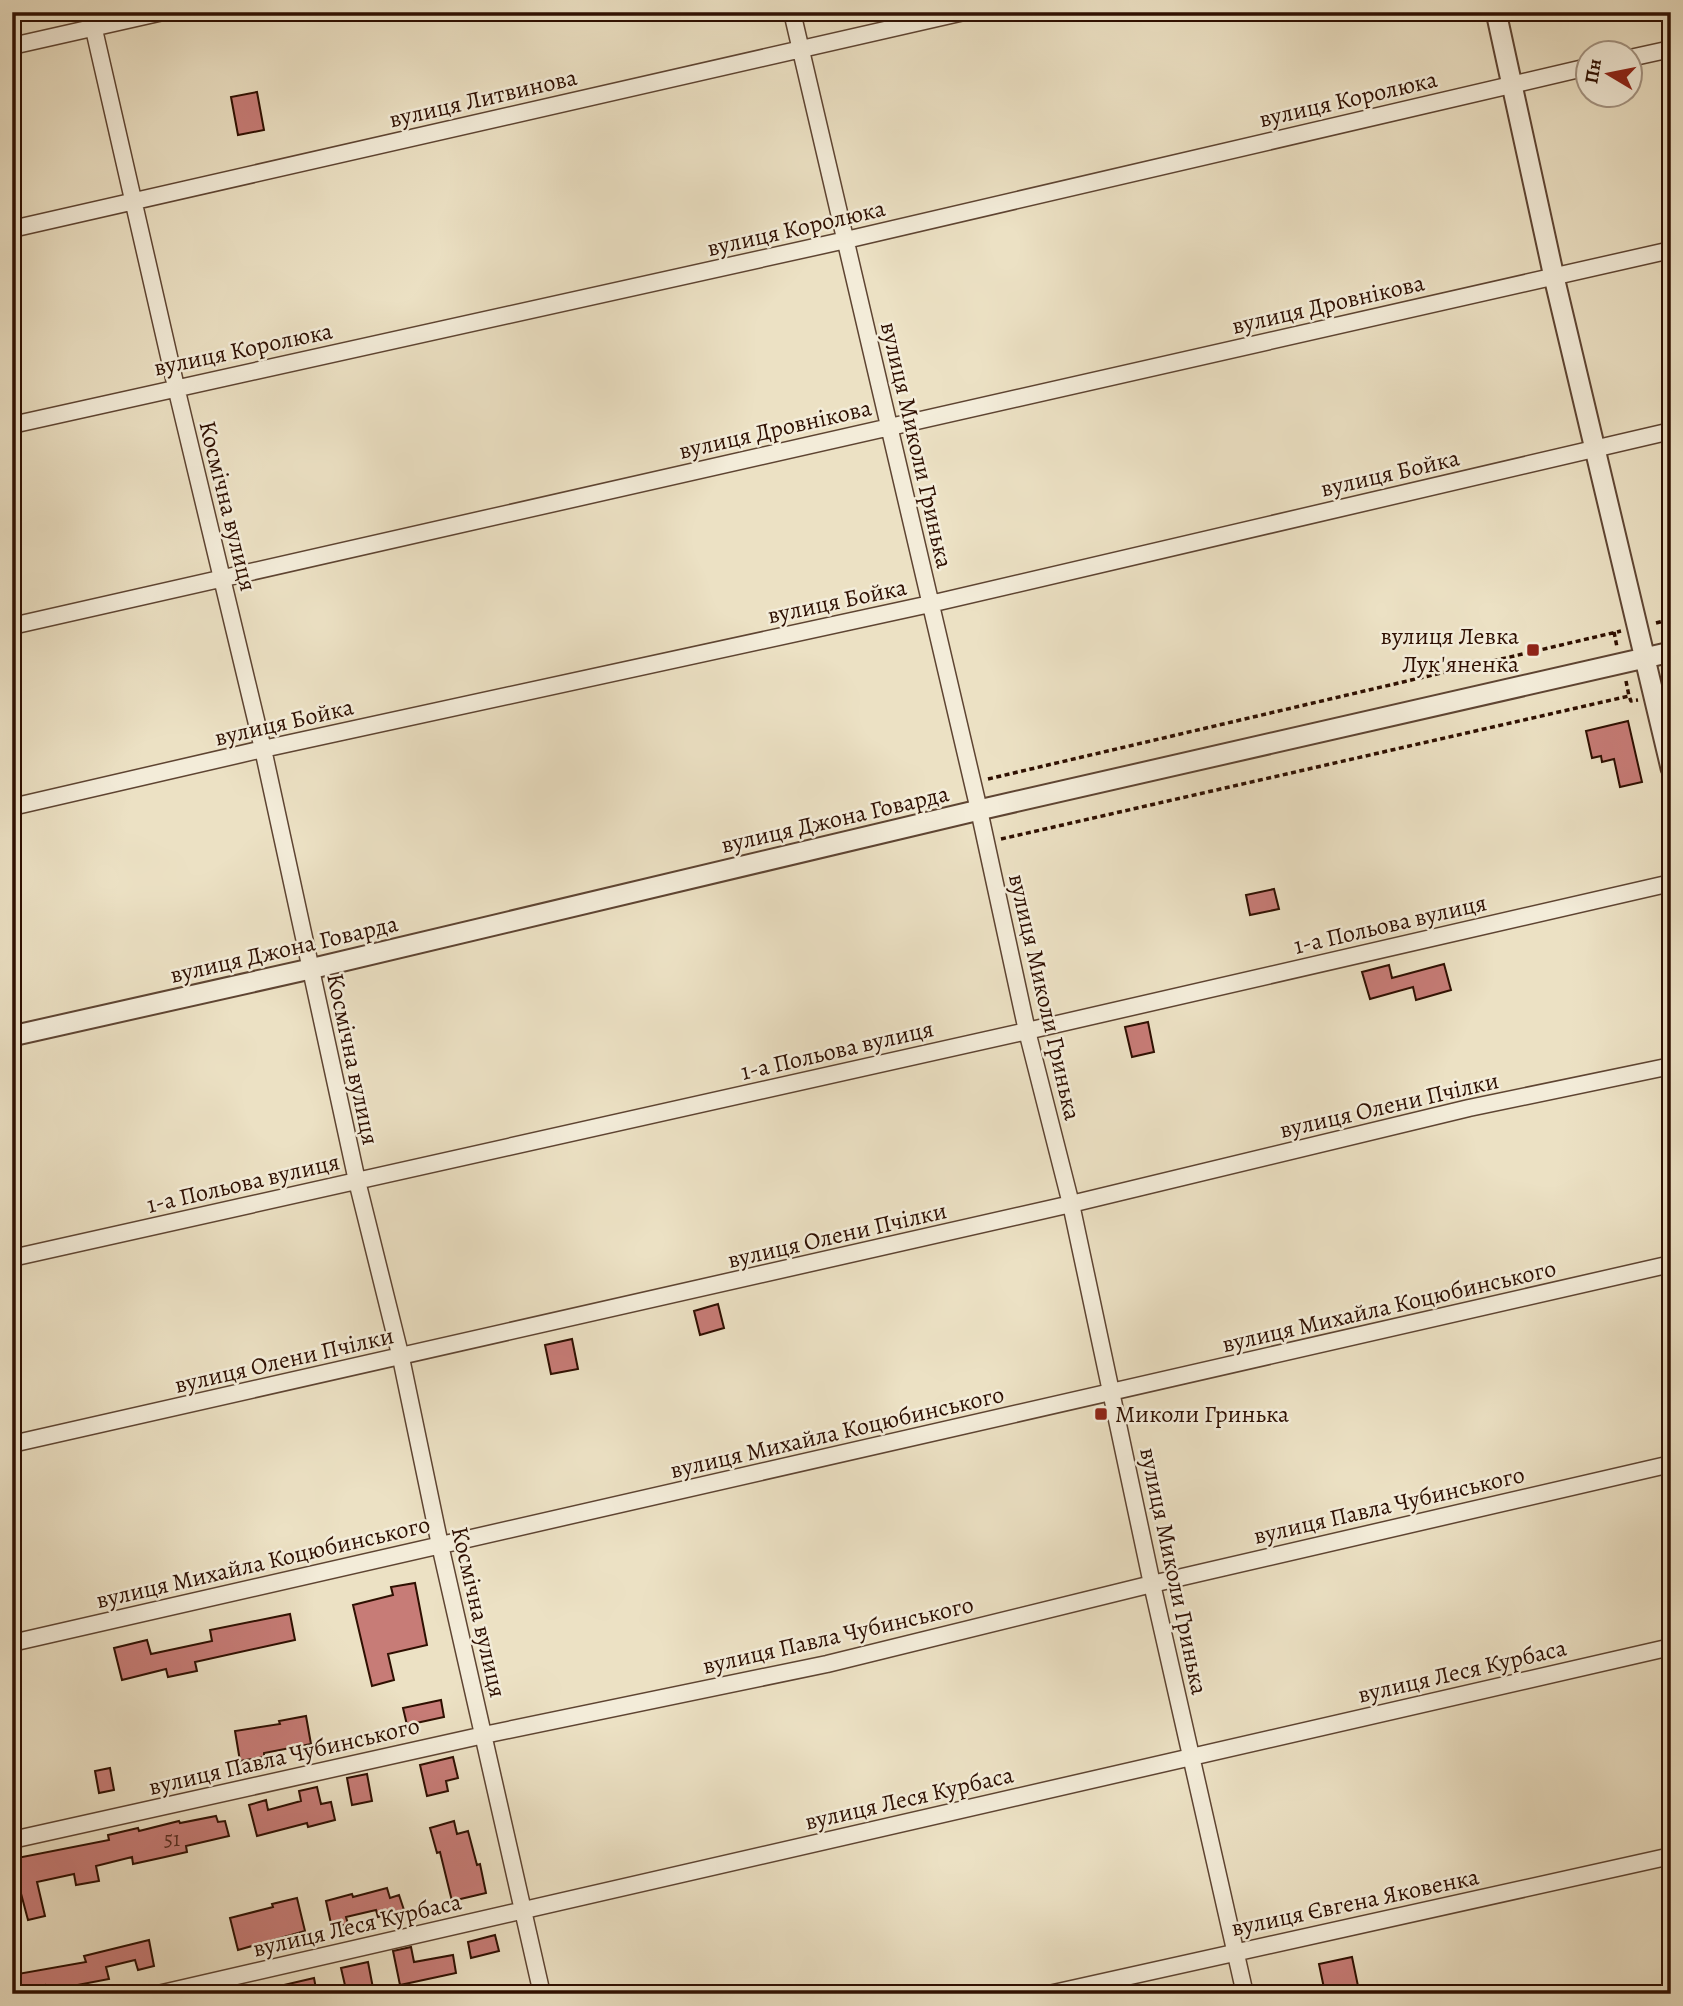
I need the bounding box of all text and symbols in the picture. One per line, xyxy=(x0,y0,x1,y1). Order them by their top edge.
north arrow xyxy=(1574,38,1644,108)
text: Пн xyxy=(1578,57,1608,86)
street label: вулиця Литвинова xyxy=(386,61,580,135)
street label: вулиця Королюка xyxy=(1256,63,1440,135)
street label: вулиця Королюка xyxy=(704,192,888,264)
street label: вулиця Дровнікова xyxy=(1229,266,1427,342)
street label: вулиця Королюка xyxy=(151,314,335,384)
street label: вулиця Миколи Гринька xyxy=(873,319,961,571)
street label: вулиця Дровнікова xyxy=(676,391,874,467)
street label: Космічна вулиця xyxy=(191,417,265,595)
street label: вулиця Бойка xyxy=(1317,441,1463,505)
street label: вулиця Бойка xyxy=(764,571,910,631)
place label: вулиця Левка Лук'яненка xyxy=(1381,620,1519,680)
marker: вулиця Левка Лук'яненка xyxy=(1525,642,1541,658)
street label: вулиця Бойка xyxy=(211,690,357,754)
street label: вулиця Джона Говарда xyxy=(718,777,952,861)
street label: вулиця Миколи Гринька xyxy=(1001,871,1089,1123)
street label: 1-а Польова вулиця xyxy=(1291,886,1489,962)
street label: вулиця Джона Говарда xyxy=(167,907,401,991)
street label: Космічна вулиця xyxy=(319,970,387,1148)
street label: 1-а Польова вулиця xyxy=(738,1012,936,1088)
street label: вулиця Олени Пчілки xyxy=(1276,1064,1502,1146)
street label: 1-а Польова вулиця xyxy=(144,1145,342,1221)
street label: вулиця Олени Пчілки xyxy=(724,1194,950,1276)
street label: вулиця Михайла Коцюбинського xyxy=(1219,1252,1559,1360)
street label: вулиця Олени Пчілки xyxy=(171,1319,397,1401)
street label: вулиця Михайла Коцюбинського xyxy=(667,1378,1007,1486)
place label: Миколи Гринька xyxy=(1115,1398,1289,1430)
marker: Миколи Гринька xyxy=(1093,1406,1109,1422)
street label: вулиця Миколи Гринька xyxy=(1132,1444,1216,1698)
street label: вулиця Павла Чубинського xyxy=(1250,1458,1528,1552)
street label: вулиця Михайла Коцюбинського xyxy=(93,1508,433,1616)
street label: Космічна вулиця xyxy=(444,1523,514,1701)
street label: вулиця Павла Чубинського xyxy=(699,1588,977,1682)
street label: вулиця Леся Курбаса xyxy=(1355,1631,1569,1711)
street label: вулиця Павла Чубинського xyxy=(145,1709,423,1803)
street label: вулиця Леся Курбаса xyxy=(802,1758,1016,1838)
house number: 51 xyxy=(164,1825,180,1853)
street label: вулиця Євгена Яковенка xyxy=(1228,1860,1482,1944)
street label: вулиця Леся Курбаса xyxy=(250,1885,464,1965)

